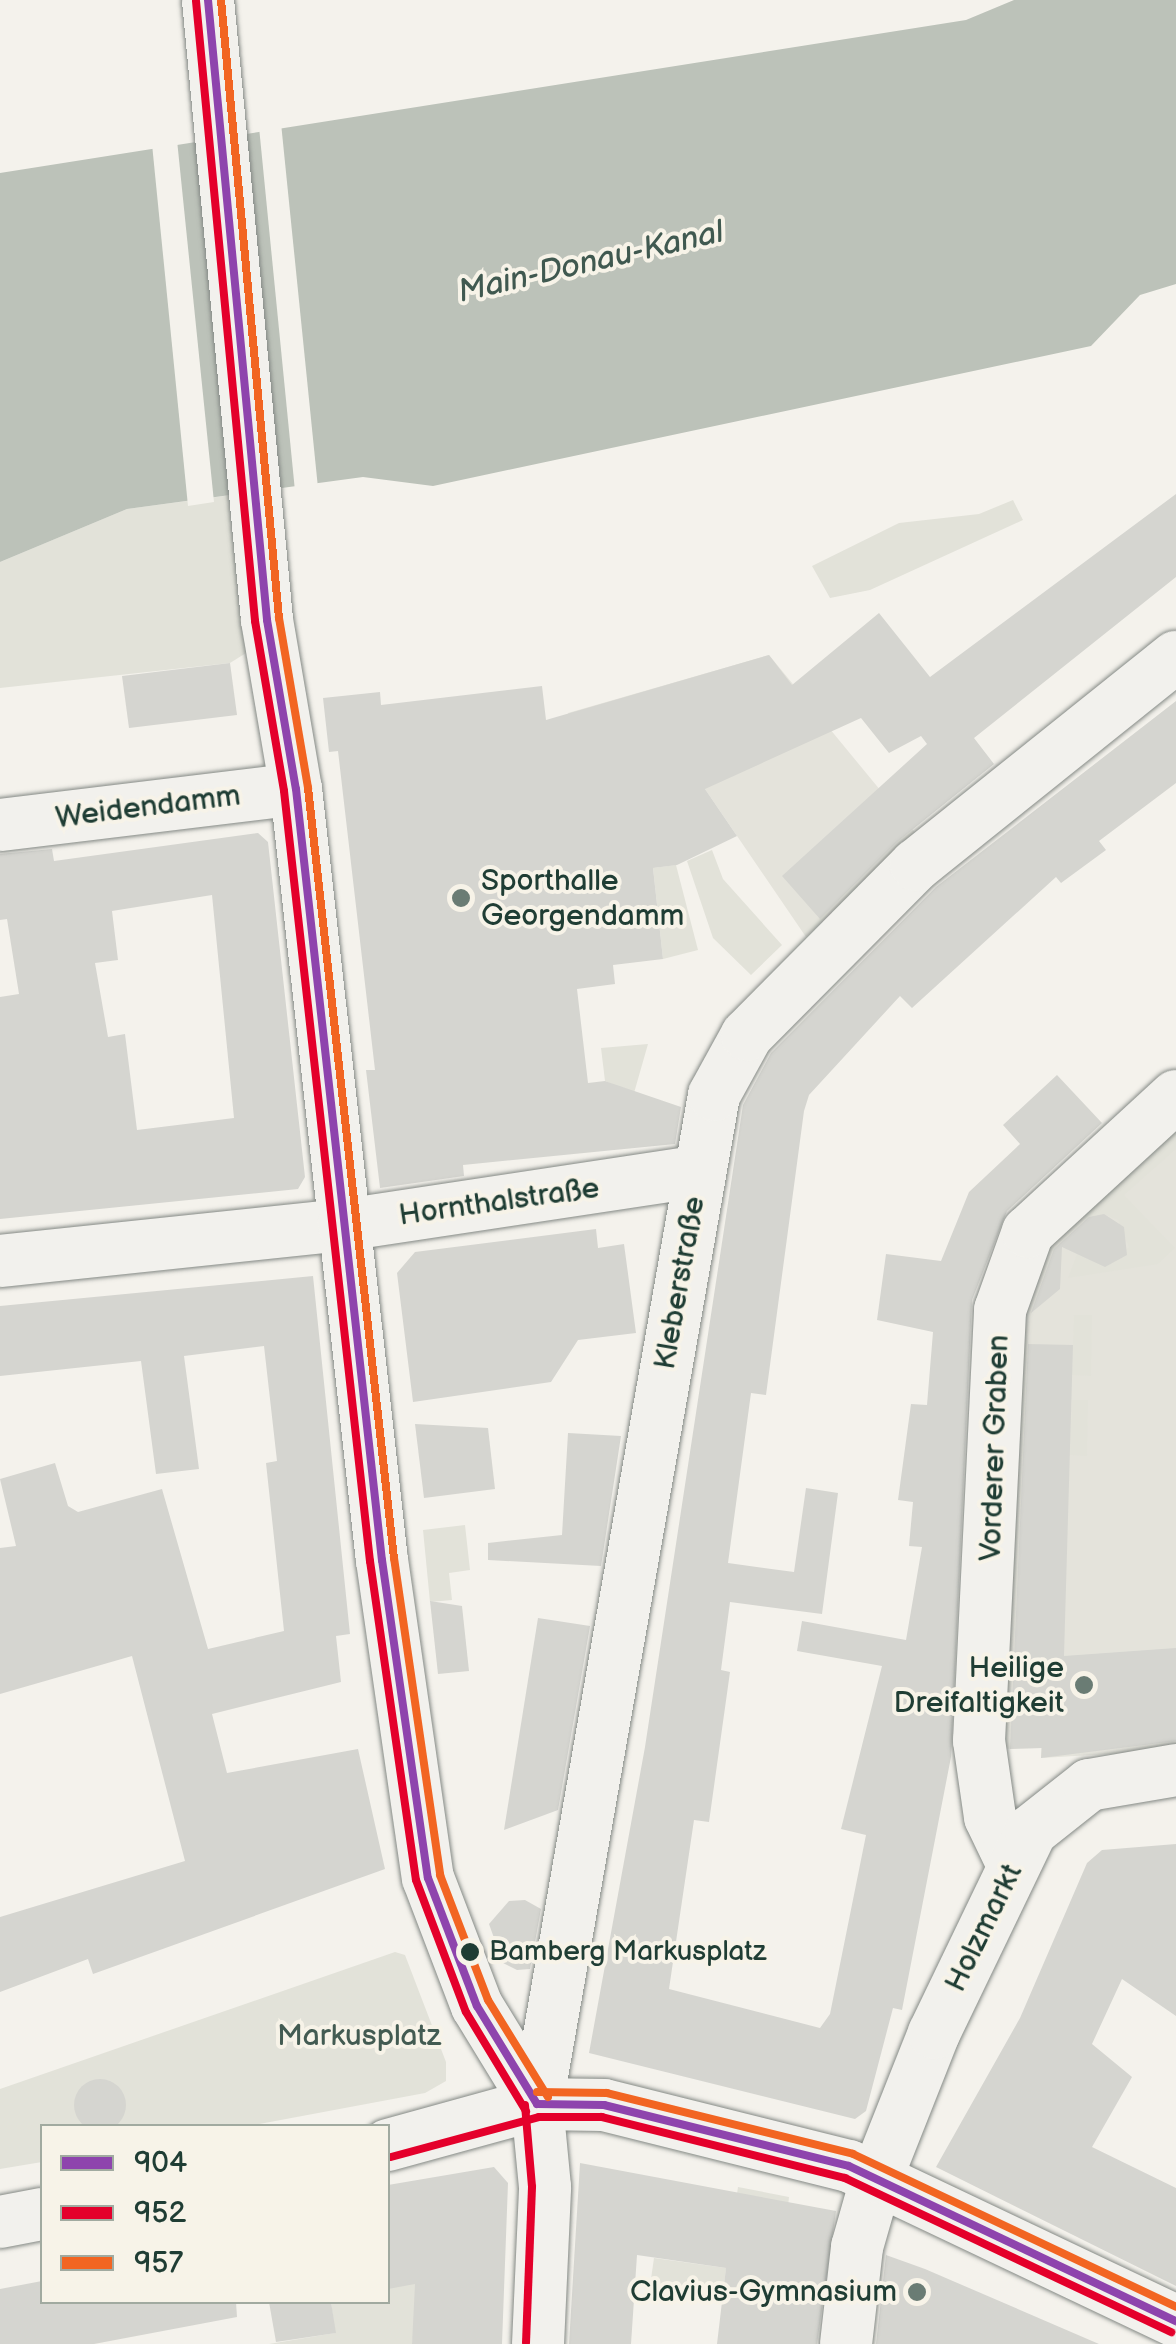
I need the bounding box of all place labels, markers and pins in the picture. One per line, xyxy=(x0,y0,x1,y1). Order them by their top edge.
place label: Sporthalle Georgendamm xyxy=(481,863,684,934)
marker: Sporthalle Georgendamm xyxy=(450,887,472,909)
place label: Heilige Dreifaltigkeit xyxy=(894,1650,1064,1720)
marker: Heilige Dreifaltigkeit xyxy=(1073,1674,1095,1696)
place label: Bamberg Markusplatz xyxy=(489,1935,766,1969)
marker: Bamberg Markusplatz xyxy=(460,1942,480,1962)
place label: Clavius-Gymnasium xyxy=(630,2274,897,2310)
marker: Clavius-Gymnasium xyxy=(906,2281,928,2303)

